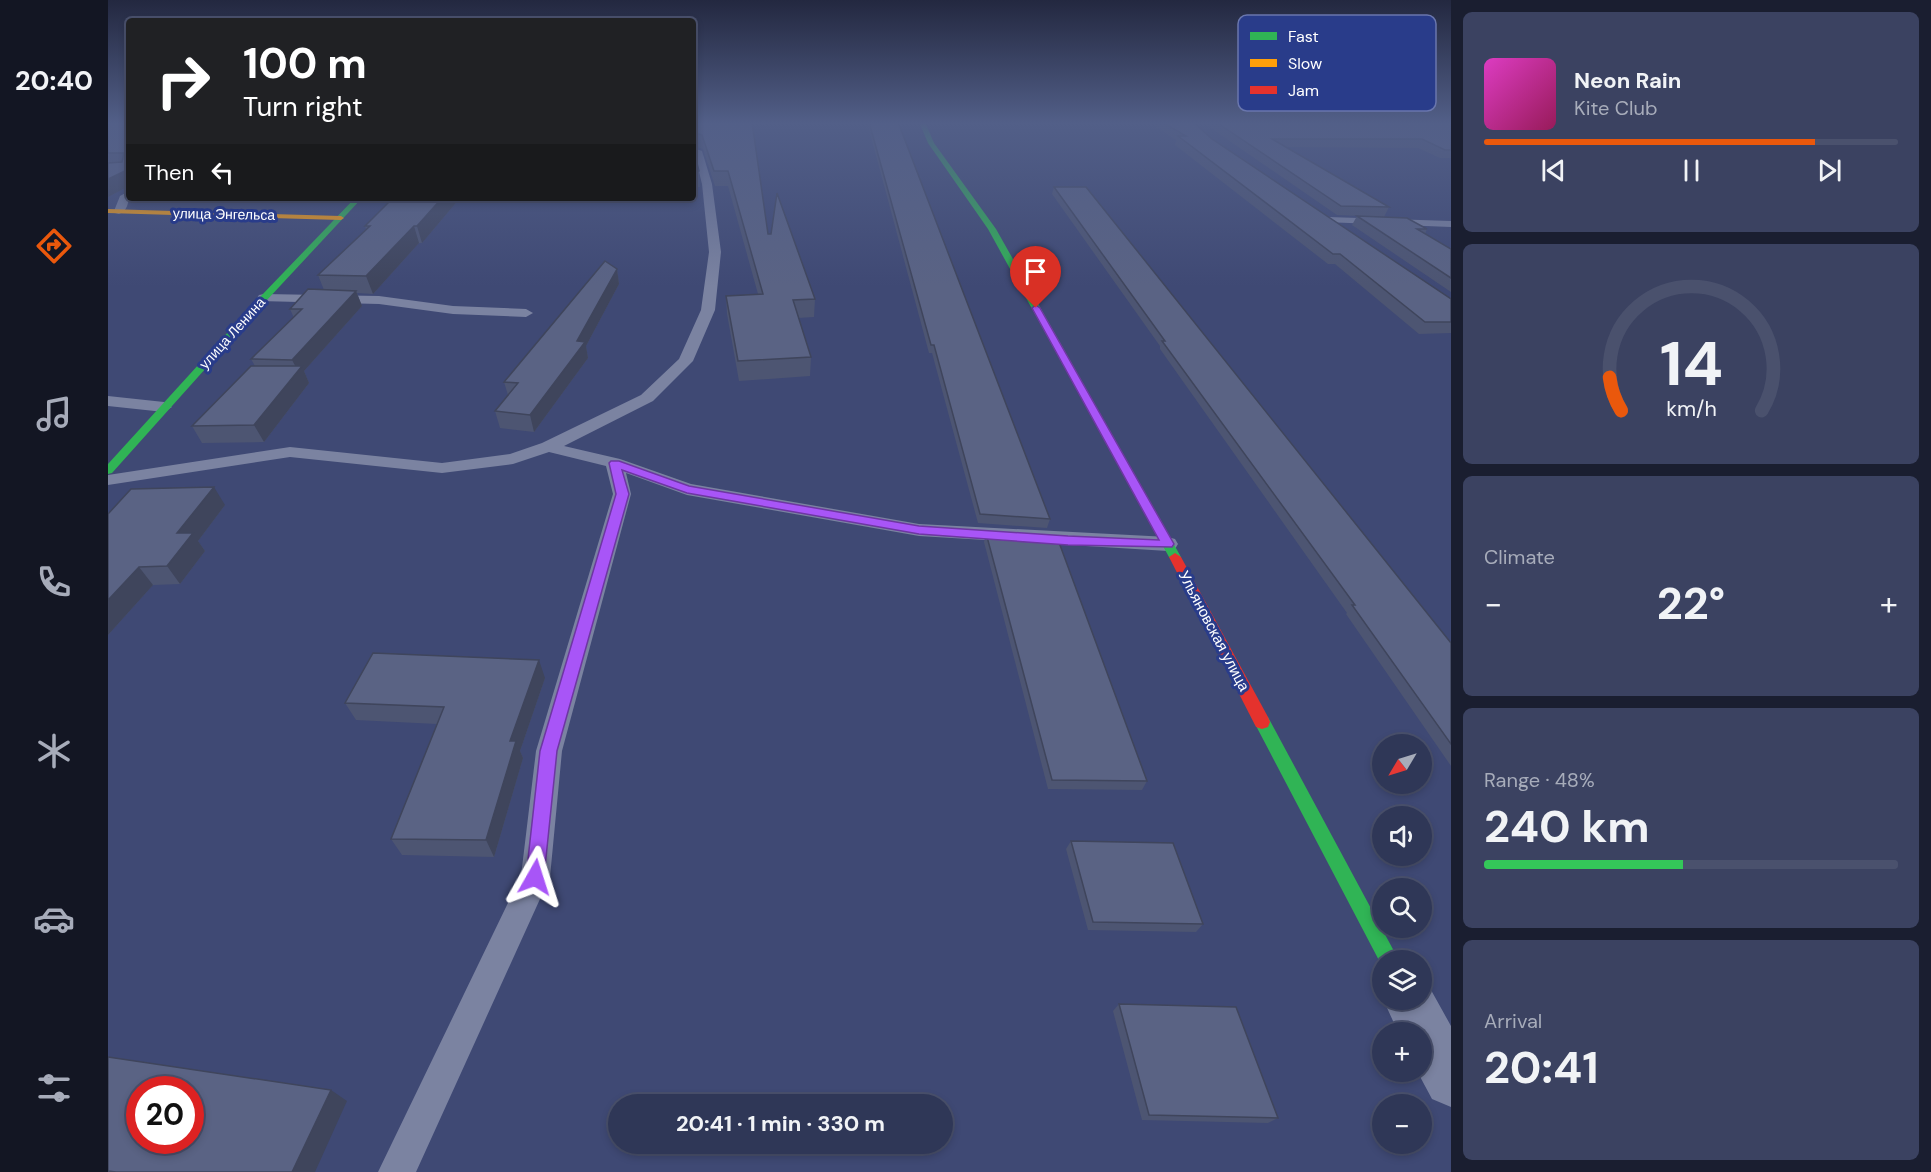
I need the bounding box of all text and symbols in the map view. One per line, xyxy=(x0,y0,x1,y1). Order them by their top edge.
legend xyxy=(1238,15,1436,111)
text: Fast xyxy=(1288,26,1319,47)
text: 100 m xyxy=(243,36,367,91)
icon: right xyxy=(144,42,222,120)
text: Slow xyxy=(1288,53,1322,74)
text: 20:40 xyxy=(15,63,93,98)
text: Neon Rain xyxy=(1574,66,1681,95)
text: Jam xyxy=(1288,80,1319,101)
text: Turn right xyxy=(243,89,363,124)
text: Kite Club xyxy=(1574,95,1658,121)
icon: previous xyxy=(1537,154,1570,187)
icon: pause xyxy=(1675,154,1708,187)
icon: next xyxy=(1813,154,1846,187)
icon: left xyxy=(206,156,239,189)
text: Then xyxy=(144,158,194,187)
street label: улица Энгельса xyxy=(173,204,276,224)
icon: directions xyxy=(33,225,75,267)
pin xyxy=(1010,246,1061,308)
icon: arrive xyxy=(1019,255,1052,288)
street label: улица Ленина xyxy=(195,293,269,373)
text: 14 xyxy=(1659,323,1723,404)
icon: music xyxy=(33,393,75,435)
text: km/h xyxy=(1666,395,1716,423)
text: Climate xyxy=(1484,544,1555,570)
icon: phone xyxy=(33,561,75,603)
street label: Ульяновская улица xyxy=(1174,567,1255,695)
text: 22° xyxy=(1657,574,1725,633)
text: − xyxy=(1484,582,1502,625)
text: + xyxy=(1880,582,1898,625)
icon: climate xyxy=(33,730,75,772)
north arrow xyxy=(1372,734,1432,794)
map controls xyxy=(1372,734,1432,1154)
text: Range · 48% xyxy=(1484,767,1595,793)
text: 240 km xyxy=(1484,797,1650,856)
button: sound xyxy=(1372,806,1432,866)
position arrow xyxy=(503,845,567,909)
button: search xyxy=(1372,878,1432,938)
icon: car xyxy=(33,898,75,940)
button: layers xyxy=(1372,950,1432,1010)
text: Arrival xyxy=(1484,1008,1542,1034)
button: + xyxy=(1372,1022,1432,1082)
text: 20:41 xyxy=(1484,1038,1599,1097)
icon: filters xyxy=(33,1067,75,1109)
speed limit sign: 20 xyxy=(126,1076,204,1154)
button: − xyxy=(1372,1094,1432,1154)
text: 20:41 · 1 min · 330 m xyxy=(676,1109,885,1138)

